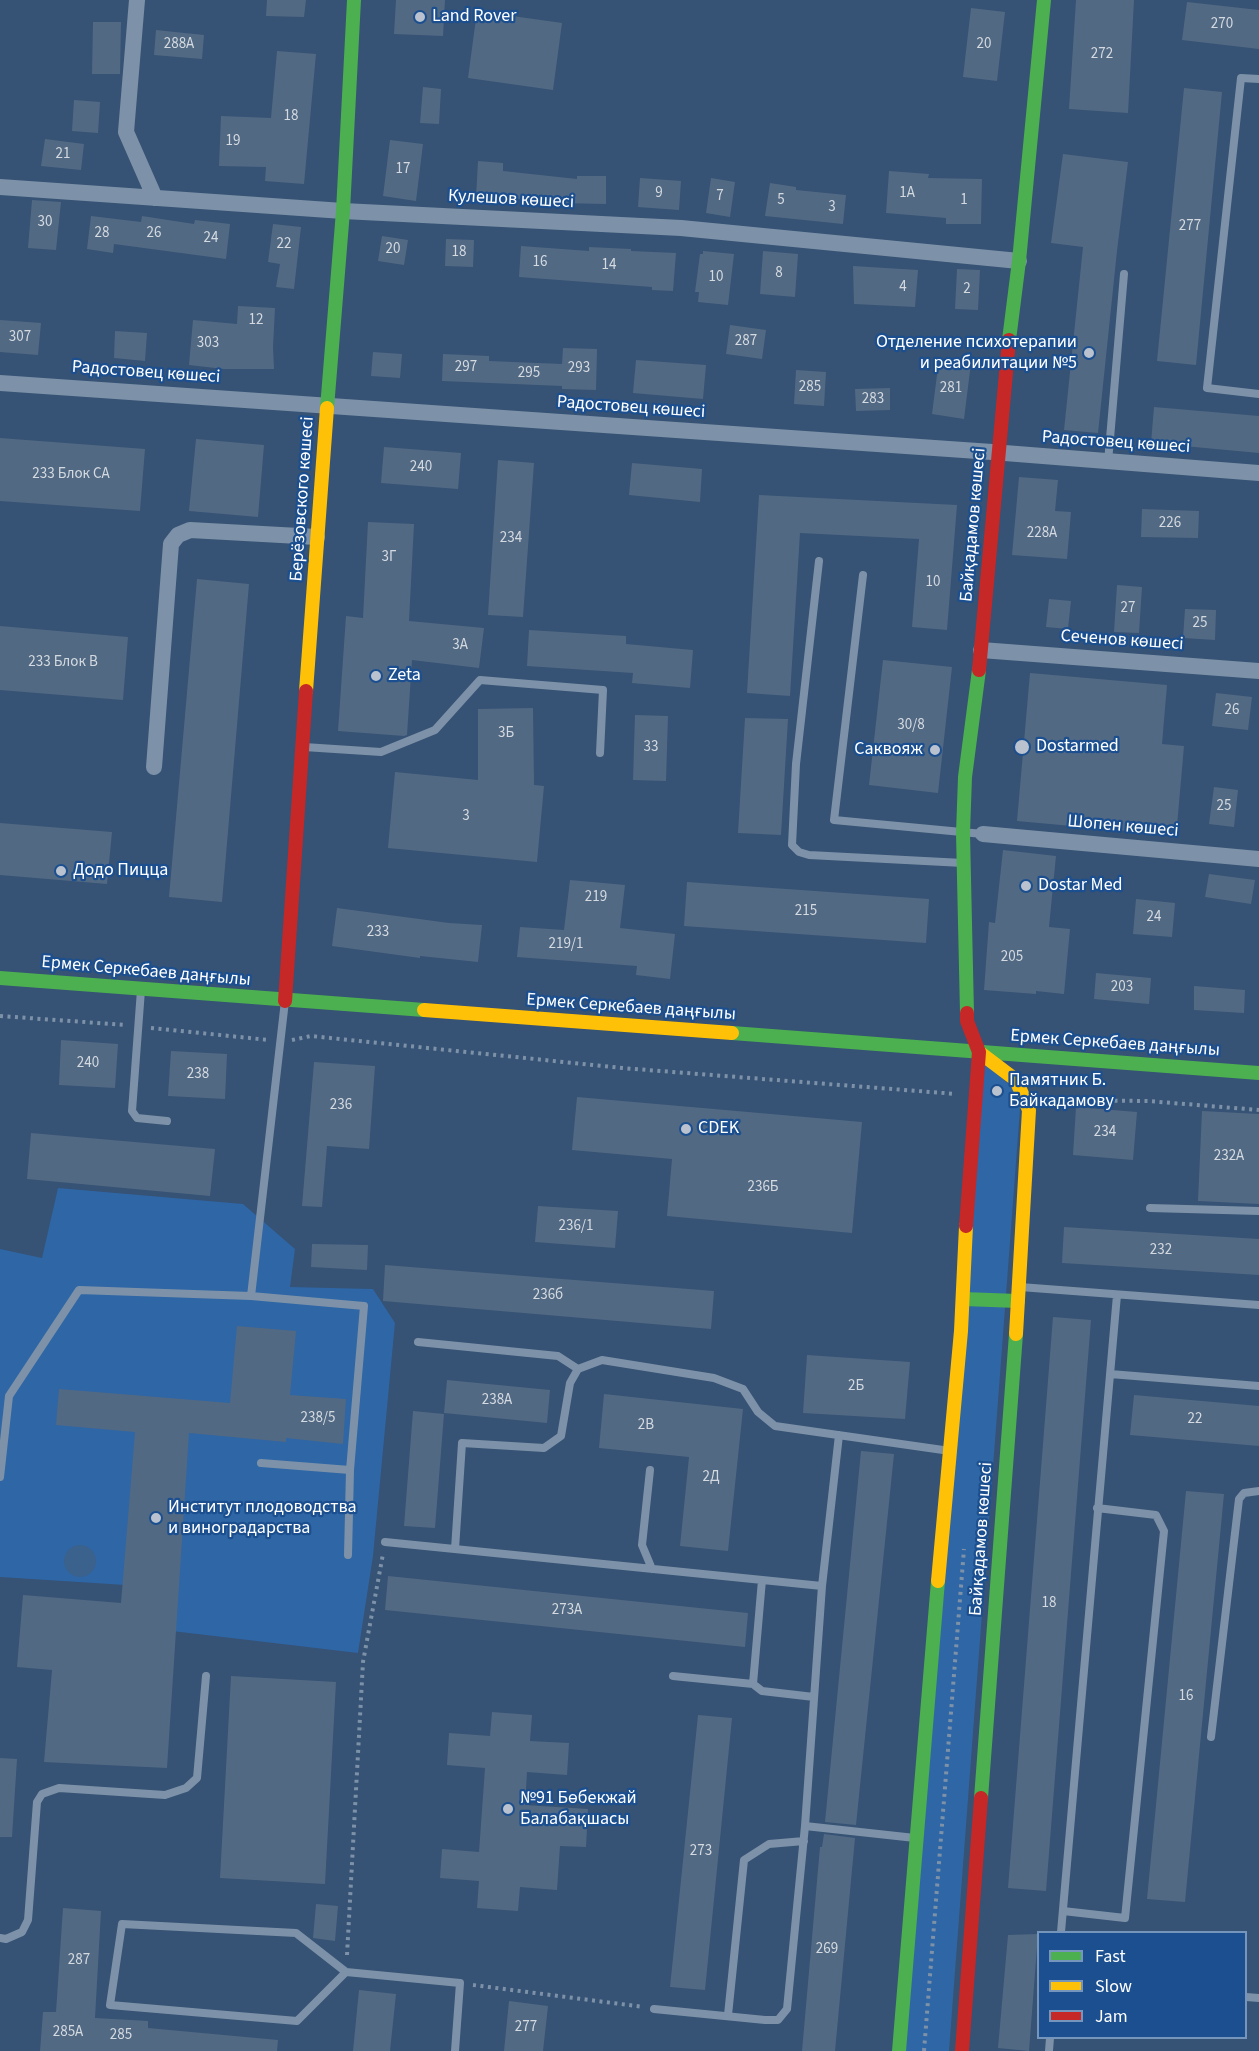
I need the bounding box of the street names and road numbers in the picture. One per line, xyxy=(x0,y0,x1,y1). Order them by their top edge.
street label: Кулешов көшесі xyxy=(447,186,575,214)
street label: Радостовец көшесі xyxy=(71,357,221,389)
street label: Радостовец көшесі xyxy=(556,392,706,424)
street label: Берёзовского көшесі xyxy=(286,416,320,582)
street label: Радостовец көшесі xyxy=(1041,427,1191,459)
street label: Байқадамов көшесі xyxy=(957,447,991,603)
street label: Сеченов көшесі xyxy=(1060,626,1184,656)
street label: Шопен көшесі xyxy=(1067,811,1179,843)
street label: Ермек Серкебаев даңғылы xyxy=(40,952,252,992)
street label: Ермек Серкебаев даңғылы xyxy=(525,990,737,1026)
street label: Ермек Серкебаев даңғылы xyxy=(1009,1026,1221,1062)
street label: Байқадамов көшесі xyxy=(966,1461,998,1617)

